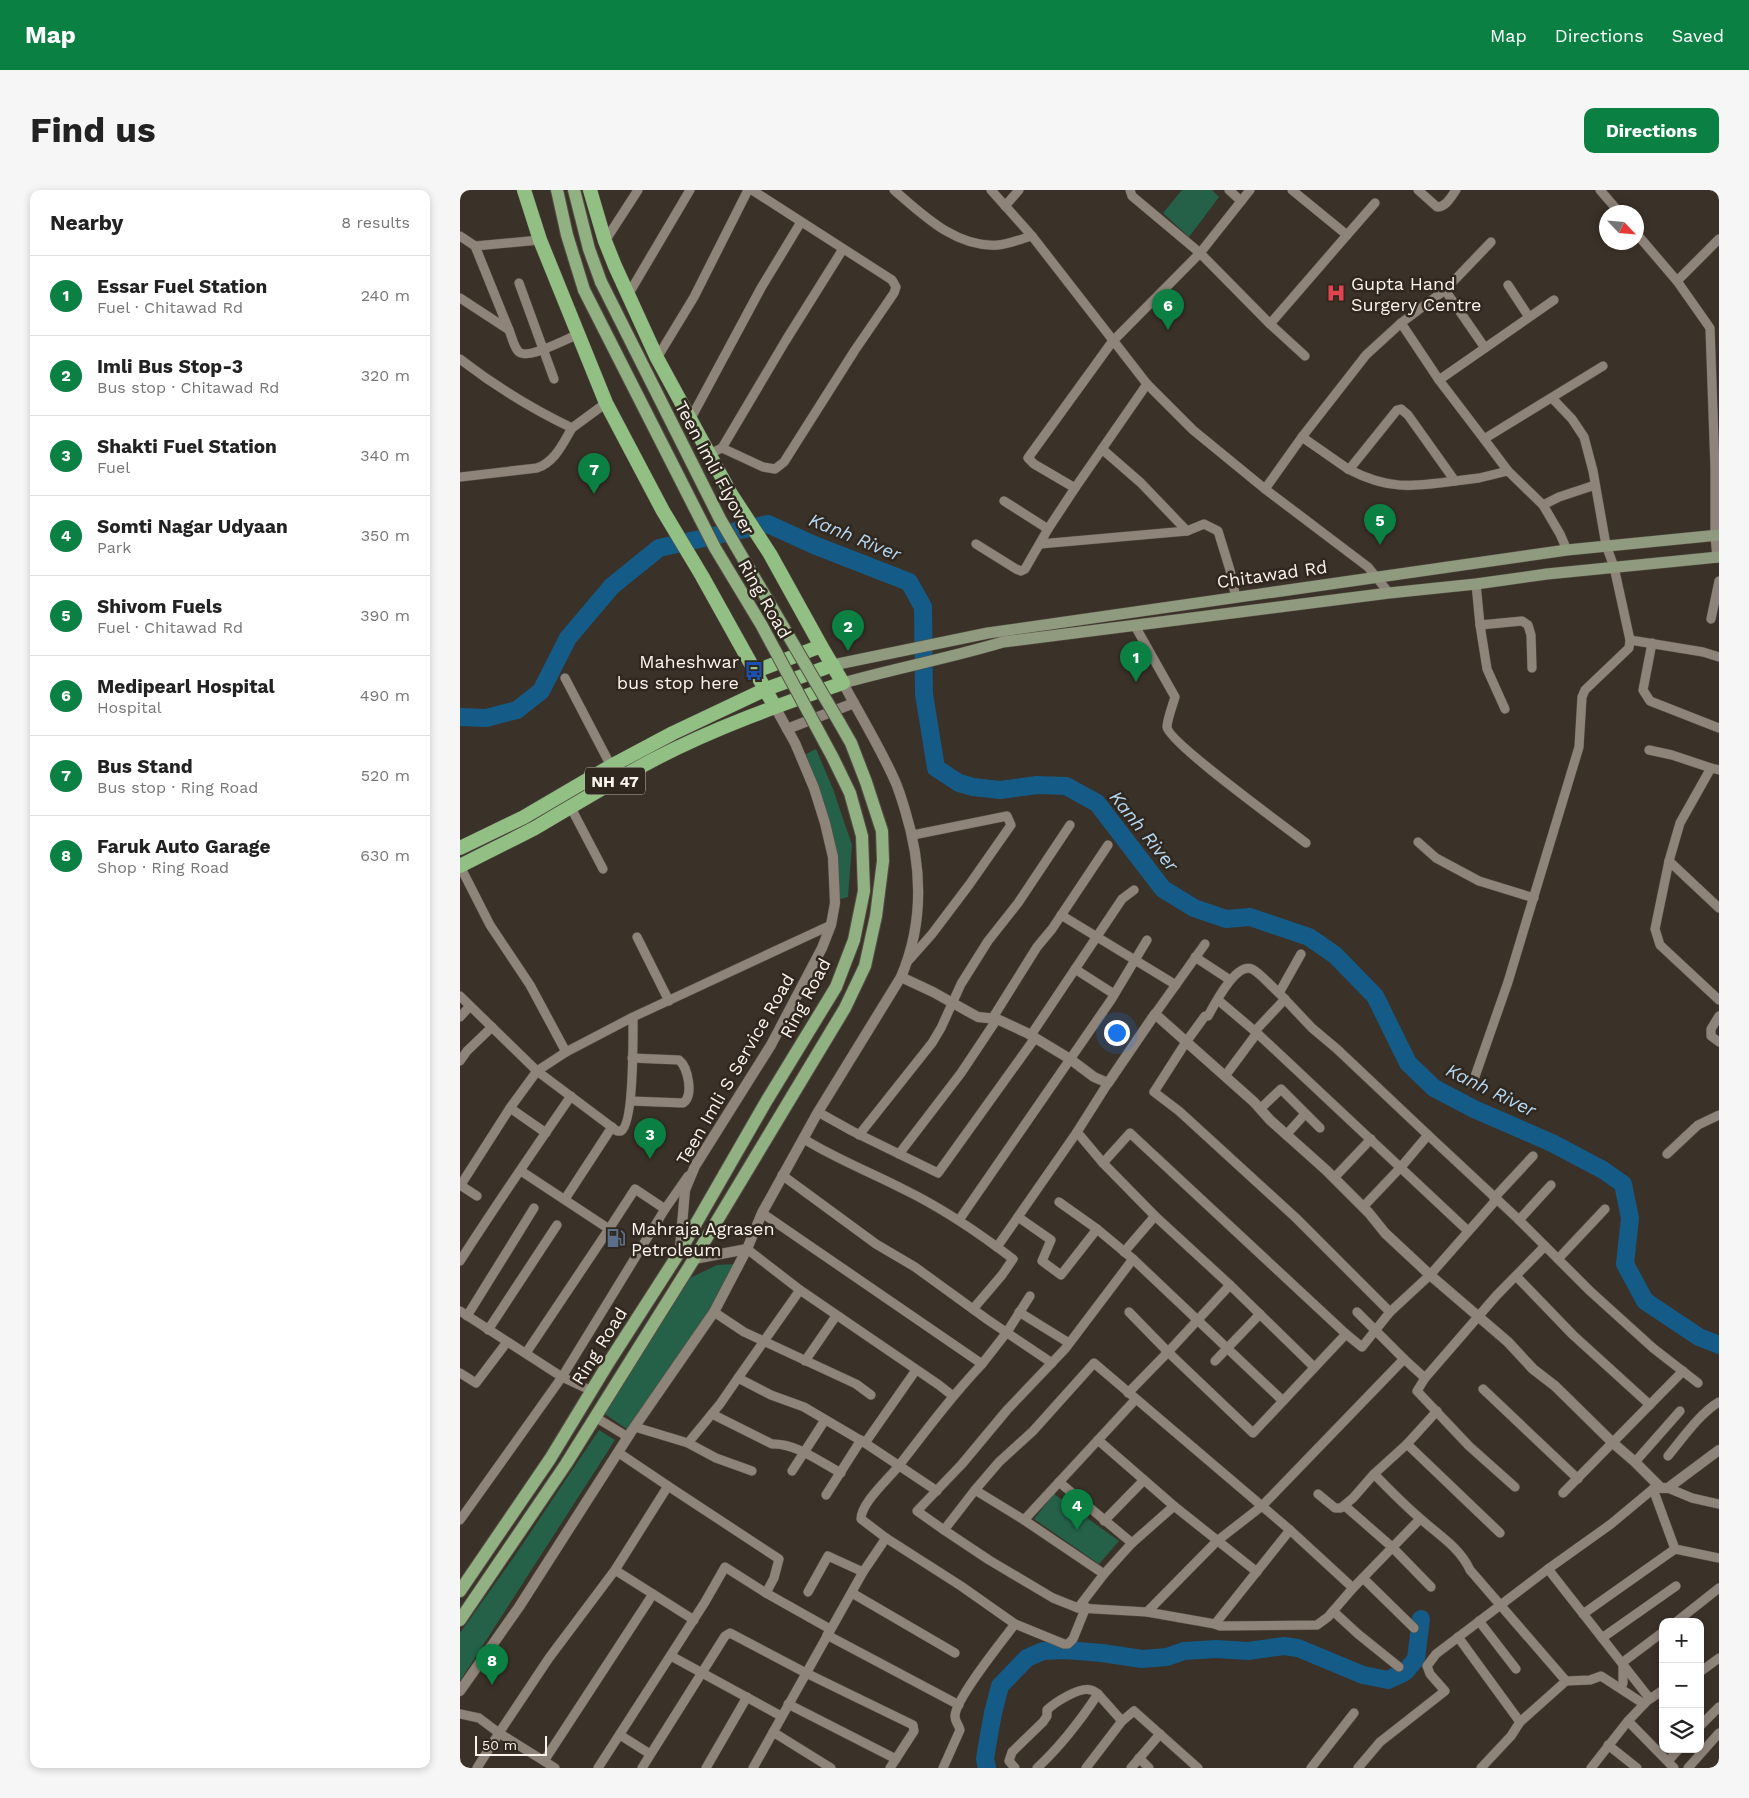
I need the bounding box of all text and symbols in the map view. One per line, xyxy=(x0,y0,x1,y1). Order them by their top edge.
text: Map xyxy=(25,21,76,49)
text: Map xyxy=(1490,25,1527,46)
text: Directions xyxy=(1555,25,1644,46)
text: Saved xyxy=(1672,25,1724,46)
button: Directions xyxy=(1584,108,1719,153)
text: Find us xyxy=(30,109,156,151)
north arrow xyxy=(1599,205,1644,250)
text: Nearby xyxy=(50,210,123,235)
text: 8 results xyxy=(341,213,410,232)
place label: Gupta Hand Surgery Centre xyxy=(1351,273,1481,315)
text: Essar Fuel Station xyxy=(97,275,267,298)
hospital icon: Gupta Hand Surgery Centre xyxy=(1325,282,1347,304)
text: 1 xyxy=(63,286,69,305)
text: 240 m xyxy=(361,286,410,305)
pin: 6 xyxy=(1152,289,1184,330)
text: Fuel · Chitawad Rd xyxy=(97,298,243,317)
text: Imli Bus Stop-3 xyxy=(97,355,243,378)
text: 2 xyxy=(61,366,71,385)
text: 320 m xyxy=(361,366,410,385)
text: Bus stop · Chitawad Rd xyxy=(97,378,279,397)
street label: Teen Imli Flyover xyxy=(671,397,759,539)
text: Shakti Fuel Station xyxy=(97,435,277,458)
text: 3 xyxy=(61,446,71,465)
text: 340 m xyxy=(360,446,410,465)
pin: 7 xyxy=(578,453,610,494)
text: Fuel xyxy=(97,458,130,477)
pin: 5 xyxy=(1364,504,1396,545)
water label: Kanh River xyxy=(806,508,905,566)
text: Somti Nagar Udyaan xyxy=(97,515,288,538)
text: 4 xyxy=(61,526,71,545)
text: 350 m xyxy=(361,526,410,545)
text: Park xyxy=(97,538,131,557)
street label: Ring Road xyxy=(734,556,796,642)
street label: Chitawad Rd xyxy=(1215,556,1329,592)
text: Shivom Fuels xyxy=(97,595,222,618)
text: 5 xyxy=(61,606,71,625)
text: 390 m xyxy=(360,606,410,625)
pin: 2 xyxy=(832,610,864,651)
text: Fuel · Chitawad Rd xyxy=(97,618,243,637)
pin: 1 xyxy=(1120,641,1152,682)
place label: Maheshwar bus stop here xyxy=(617,651,739,693)
bus stop icon: Maheshwar bus stop here xyxy=(743,660,765,682)
text: Medipearl Hospital xyxy=(97,675,275,698)
text: 6 xyxy=(61,686,71,705)
text: 490 m xyxy=(360,686,410,705)
text: Hospital xyxy=(97,698,162,717)
text: Bus Stand xyxy=(97,755,193,778)
text: 7 xyxy=(61,766,71,785)
text: 520 m xyxy=(361,766,410,785)
road number: NH 47 xyxy=(585,768,645,794)
text: Bus stop · Ring Road xyxy=(97,778,258,797)
water label: Kanh River xyxy=(1105,786,1184,876)
text: Faruk Auto Garage xyxy=(97,835,270,858)
text: 8 xyxy=(61,846,71,865)
text: 630 m xyxy=(360,846,410,865)
text: Shop · Ring Road xyxy=(97,858,229,877)
street label: Ring Road xyxy=(775,954,835,1042)
street label: Teen Imli S Service Road xyxy=(672,970,798,1168)
your location xyxy=(1104,1020,1130,1046)
water label: Kanh River xyxy=(1442,1058,1540,1122)
pin: 3 xyxy=(634,1118,666,1159)
place label: Mahraja Agrasen Petroleum xyxy=(631,1218,775,1260)
fuel station icon: Mahraja Agrasen Petroleum xyxy=(605,1227,627,1249)
street label: Ring Road xyxy=(567,1303,631,1389)
pin: 4 xyxy=(1061,1489,1093,1530)
map controls xyxy=(1659,1618,1704,1753)
button: + xyxy=(1659,1618,1704,1663)
pin: 8 xyxy=(476,1644,508,1685)
button: − xyxy=(1659,1663,1704,1708)
button: layers xyxy=(1659,1708,1704,1753)
scale bar xyxy=(475,1733,548,1756)
text: 50 m xyxy=(482,1737,517,1753)

